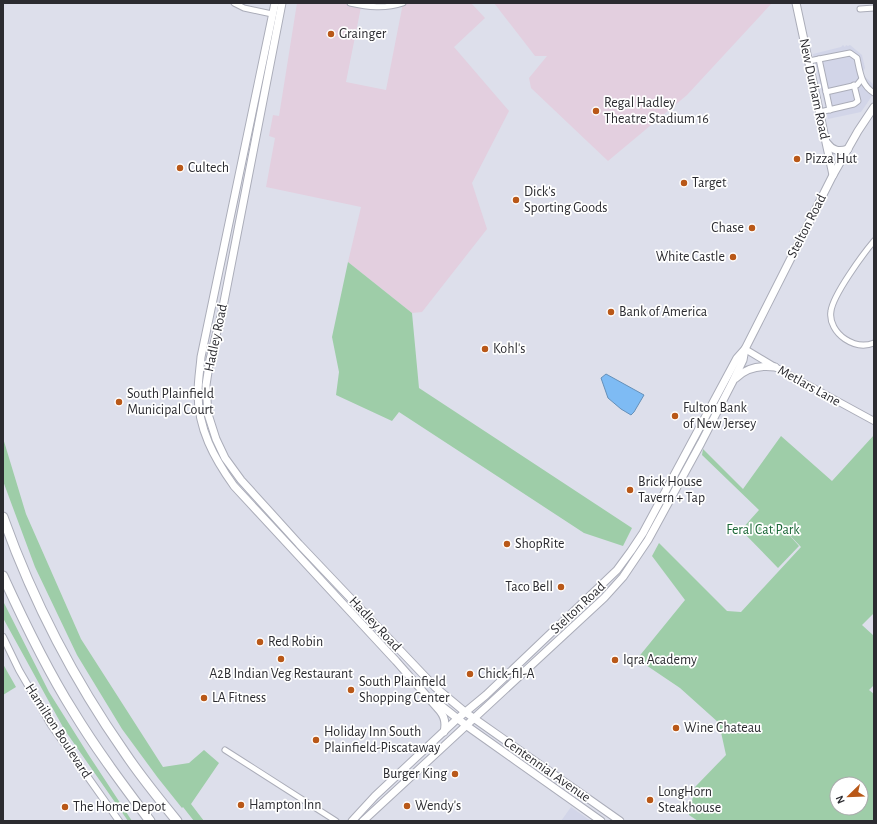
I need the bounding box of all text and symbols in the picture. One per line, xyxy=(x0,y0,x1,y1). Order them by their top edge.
place label: Grainger xyxy=(339,27,387,41)
marker: Grainger xyxy=(326,29,336,39)
street label: New Durham Road xyxy=(796,37,832,141)
place label: Regal Hadley Theatre Stadium 16 xyxy=(604,96,709,126)
marker: Regal Hadley Theatre Stadium 16 xyxy=(591,106,601,116)
place label: Pizza Hut xyxy=(805,152,858,166)
marker: Pizza Hut xyxy=(792,154,802,164)
place label: Cultech xyxy=(188,161,229,175)
marker: Cultech xyxy=(175,163,185,173)
place label: Target xyxy=(692,176,727,190)
marker: Target xyxy=(679,178,689,188)
place label: Dick's Sporting Goods xyxy=(524,185,608,215)
street label: Stelton Road xyxy=(785,192,829,260)
marker: Dick's Sporting Goods xyxy=(511,195,521,205)
place label: Chase xyxy=(711,221,744,235)
marker: Chase xyxy=(747,223,757,233)
place label: White Castle xyxy=(656,250,725,264)
marker: White Castle xyxy=(728,252,738,262)
street label: Hadley Road xyxy=(202,303,230,373)
place label: Bank of America xyxy=(619,305,708,319)
marker: Bank of America xyxy=(606,307,616,317)
place label: Kohl's xyxy=(493,342,525,356)
marker: Kohl's xyxy=(480,344,490,354)
street label: Metlars Lane xyxy=(775,363,843,409)
place label: South Plainfield Municipal Court xyxy=(127,387,214,417)
marker: South Plainfield Municipal Court xyxy=(114,397,124,407)
place label: Fulton Bank of New Jersey xyxy=(683,401,756,431)
marker: Fulton Bank of New Jersey xyxy=(670,411,680,421)
place label: Brick House Tavern + Tap xyxy=(638,475,705,505)
marker: Brick House Tavern + Tap xyxy=(625,485,635,495)
park label: Feral Cat Park xyxy=(726,523,800,537)
place label: ShopRite xyxy=(515,537,564,551)
marker: ShopRite xyxy=(502,539,512,549)
street label: Stelton Road xyxy=(548,579,608,637)
place label: Taco Bell xyxy=(505,580,553,594)
marker: Taco Bell xyxy=(556,582,566,592)
street label: Hadley Road xyxy=(346,594,404,654)
place label: Red Robin xyxy=(268,635,323,649)
marker: Red Robin xyxy=(255,637,265,647)
place label: Iqra Academy xyxy=(623,653,697,667)
marker: A2B Indian Veg Restaurant xyxy=(276,654,286,664)
marker: Iqra Academy xyxy=(610,655,620,665)
place label: A2B Indian Veg Restaurant xyxy=(209,667,353,681)
place label: Chick-fil-A xyxy=(478,667,535,681)
marker: Chick-fil-A xyxy=(465,669,475,679)
place label: South Plainfield Shopping Center xyxy=(359,675,450,705)
street label: Hamilton Boulevard xyxy=(22,681,94,781)
marker: South Plainfield Shopping Center xyxy=(346,685,356,695)
place label: LA Fitness xyxy=(212,691,266,705)
marker: LA Fitness xyxy=(199,693,209,703)
place label: Wine Chateau xyxy=(684,721,761,735)
marker: Wine Chateau xyxy=(671,723,681,733)
place label: Holiday Inn South Plainfield-Piscataway xyxy=(324,725,440,755)
marker: Holiday Inn South Plainfield-Piscataway xyxy=(311,735,321,745)
street label: Centennial Avenue xyxy=(501,735,593,805)
place label: Burger King xyxy=(383,767,447,781)
marker: Burger King xyxy=(450,769,460,779)
north arrow xyxy=(829,776,869,816)
place label: LongHorn Steakhouse xyxy=(658,785,721,815)
text: N xyxy=(834,794,847,805)
marker: LongHorn Steakhouse xyxy=(645,795,655,805)
place label: Hampton Inn xyxy=(249,798,321,812)
place label: Wendy's xyxy=(415,799,461,813)
place label: The Home Depot xyxy=(73,800,166,814)
marker: Hampton Inn xyxy=(236,800,246,810)
marker: Wendy's xyxy=(402,801,412,811)
marker: The Home Depot xyxy=(60,802,70,812)

